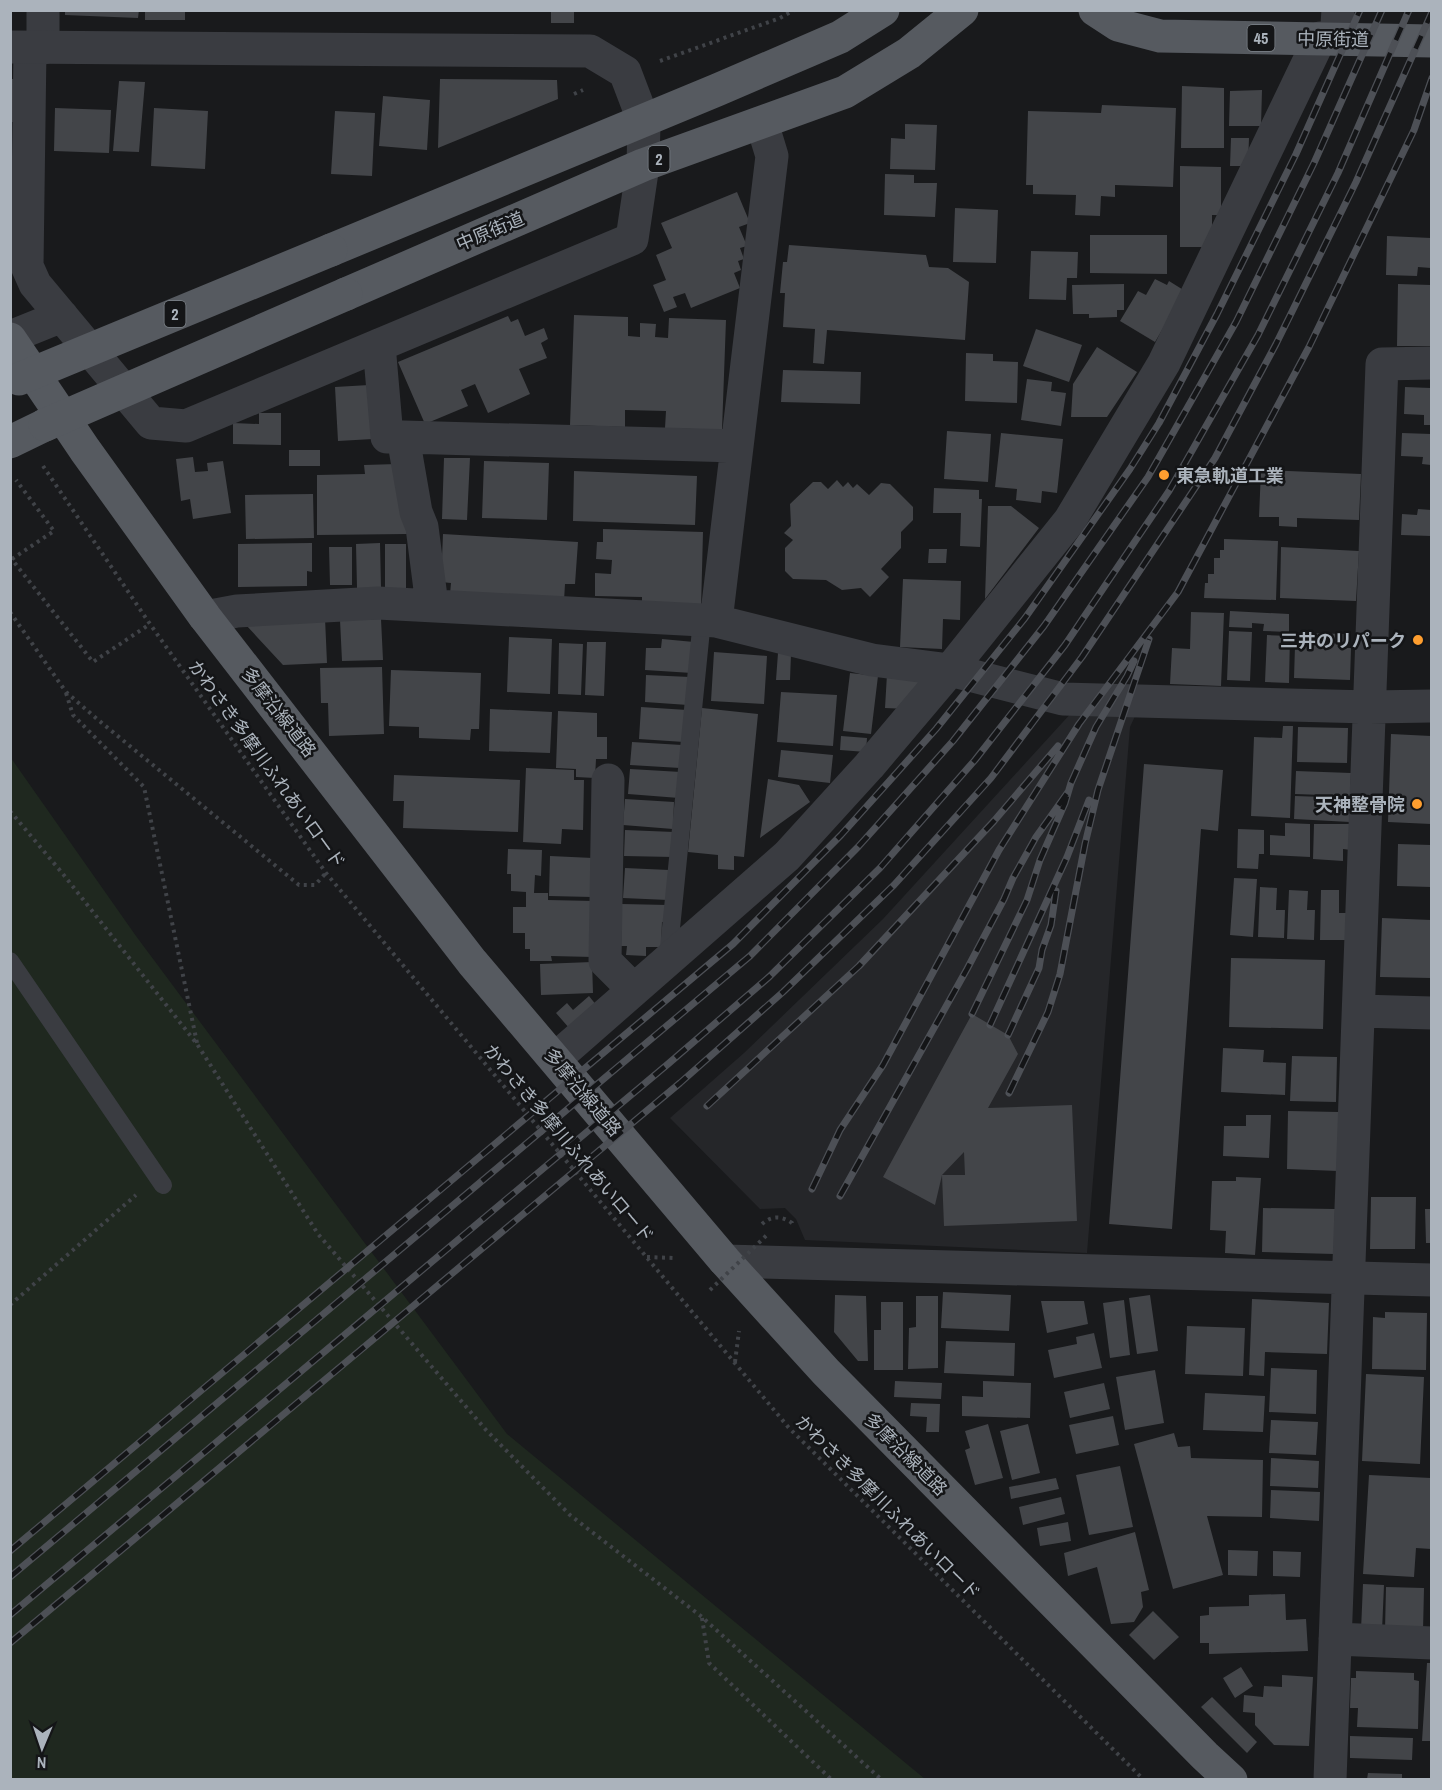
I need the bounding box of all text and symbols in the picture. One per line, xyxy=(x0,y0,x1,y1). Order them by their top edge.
road number: 45 xyxy=(1248,25,1274,51)
street label: 中原街道 xyxy=(1297,26,1369,52)
road number: 2 xyxy=(648,146,670,172)
street label: 中原街道 xyxy=(452,205,528,257)
road number: 2 xyxy=(164,301,186,327)
place label: 東急軌道工業 xyxy=(1176,463,1284,488)
marker: 東急軌道工業 xyxy=(1157,468,1171,482)
place label: 三井のリパーク xyxy=(1280,628,1406,653)
marker: 三井のリパーク xyxy=(1411,633,1425,647)
street label: かわさき多摩川ふれあいロード xyxy=(183,655,351,873)
street label: 多摩沿線道路 xyxy=(236,662,322,762)
place label: 天神整骨院 xyxy=(1315,792,1405,817)
marker: 天神整骨院 xyxy=(1410,797,1424,811)
street label: かわさき多摩川ふれあいロード xyxy=(478,1038,660,1248)
street label: 多摩沿線道路 xyxy=(539,1043,627,1141)
street label: 多摩沿線道路 xyxy=(859,1407,953,1501)
street label: かわさき多摩川ふれあいロード xyxy=(790,1409,986,1605)
north arrow xyxy=(12,1718,72,1778)
text: N xyxy=(36,1752,47,1774)

